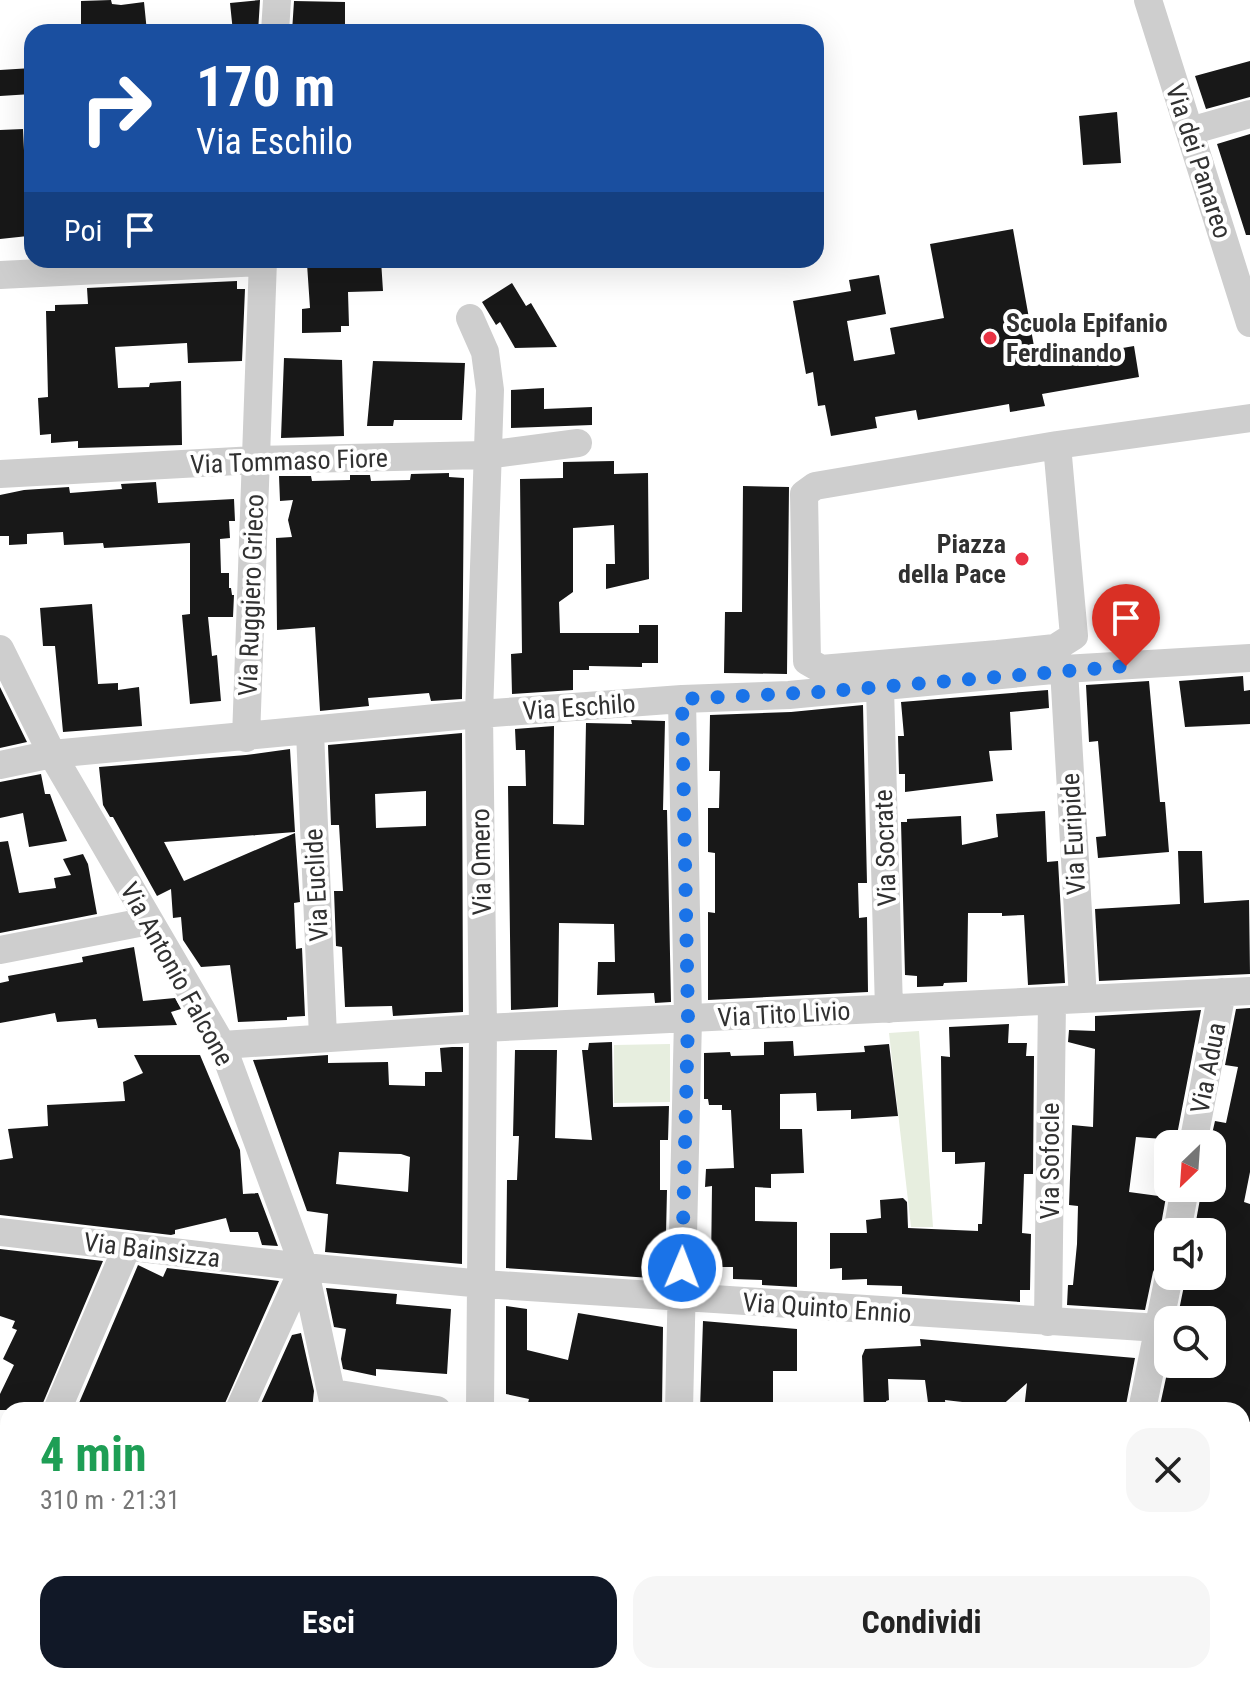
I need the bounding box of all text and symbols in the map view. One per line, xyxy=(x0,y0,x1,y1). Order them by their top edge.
text: 170 m xyxy=(196,54,335,120)
icon: right xyxy=(64,56,168,160)
street label: Via dei Panareo xyxy=(1160,80,1238,242)
text: Via Eschilo xyxy=(196,121,353,163)
icon: arrive xyxy=(118,208,162,252)
text: Poi xyxy=(64,213,102,248)
place label: Scuola Epifanio Ferdinando xyxy=(1006,308,1168,368)
marker: Scuola Epifanio Ferdinando xyxy=(981,329,999,347)
street label: Via Tommaso Fiore xyxy=(190,443,388,479)
street label: Via Ruggiero Grieco xyxy=(232,493,270,697)
place label: Piazza della Pace xyxy=(898,529,1006,589)
marker: Piazza della Pace xyxy=(1013,550,1031,568)
pin xyxy=(1092,584,1160,666)
icon: arrive xyxy=(1104,596,1148,640)
street label: Via Eschilo xyxy=(521,688,637,726)
street label: Via Euripide xyxy=(1055,772,1091,896)
street label: Via Socrate xyxy=(868,789,902,907)
street label: Via Omero xyxy=(465,808,497,916)
street label: Via Euclide xyxy=(298,828,334,942)
street label: Via Antonio Falcone xyxy=(114,877,240,1071)
street label: Via Tito Livio xyxy=(717,996,851,1032)
street label: Via Adua xyxy=(1185,1020,1231,1116)
street label: Via Sofocle xyxy=(1035,1103,1065,1219)
north arrow xyxy=(1154,1130,1226,1202)
map controls xyxy=(1154,1130,1226,1378)
button: sound xyxy=(1154,1218,1226,1290)
position arrow xyxy=(640,1226,724,1310)
street label: Via Bainsizza xyxy=(82,1227,222,1273)
street label: Via Quinto Ennio xyxy=(742,1287,912,1329)
button: search xyxy=(1154,1306,1226,1378)
text: 4 min xyxy=(40,1426,147,1483)
button: close xyxy=(1126,1428,1210,1512)
text: 310 m · 21:31 xyxy=(40,1485,180,1515)
button: Esci xyxy=(40,1576,617,1668)
button: Condividi xyxy=(633,1576,1210,1668)

